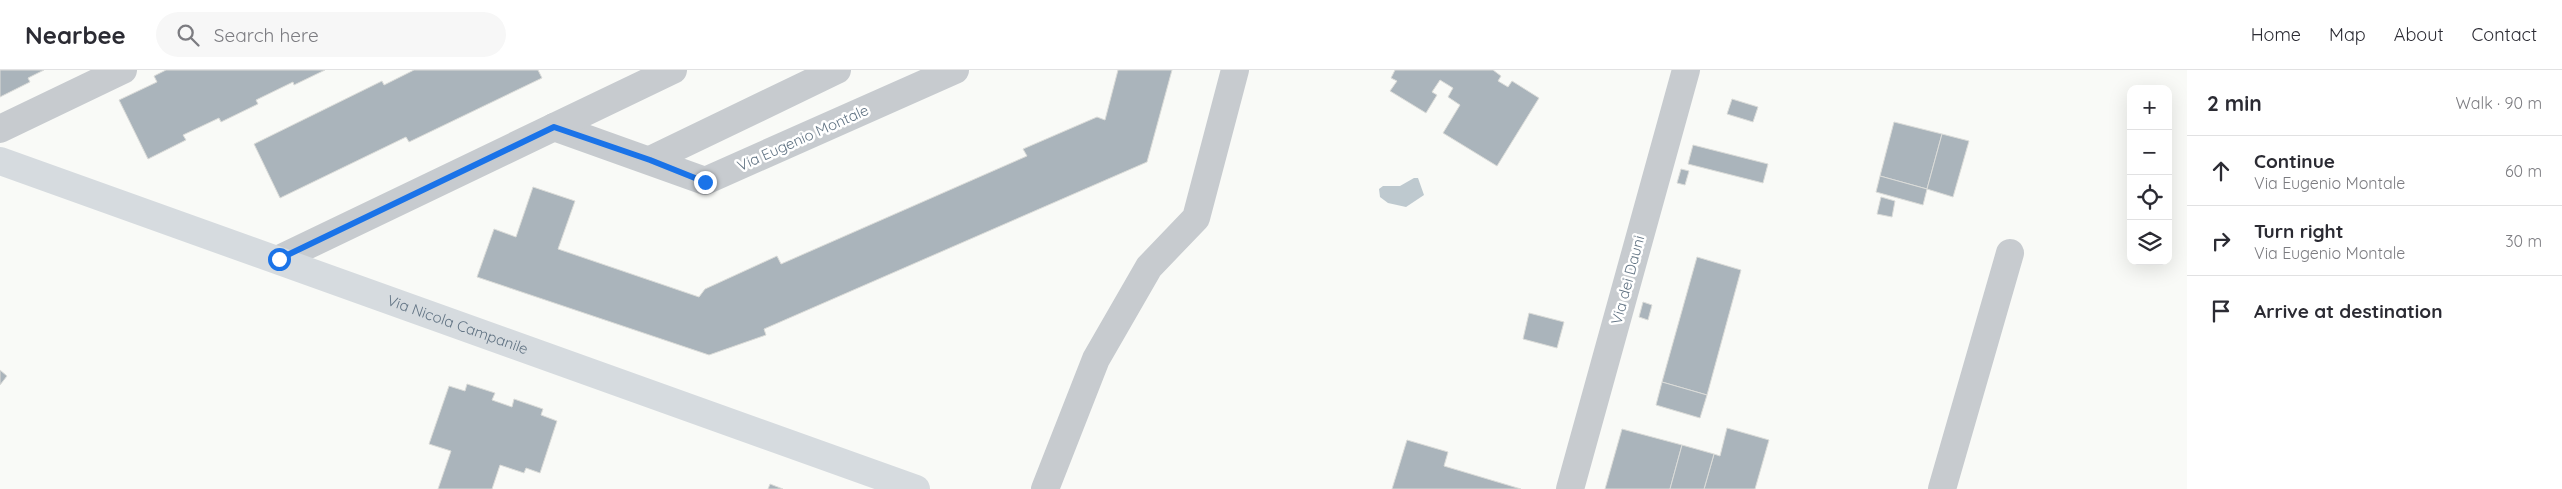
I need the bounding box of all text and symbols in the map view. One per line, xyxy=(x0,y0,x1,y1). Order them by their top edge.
search box xyxy=(156,12,506,57)
text: Nearbee xyxy=(25,20,126,50)
icon: search xyxy=(174,21,202,49)
text: Search here xyxy=(214,23,319,47)
text: Home xyxy=(2251,23,2301,46)
text: Map xyxy=(2329,23,2366,46)
text: About xyxy=(2394,23,2444,46)
text: Contact xyxy=(2472,23,2537,46)
map controls xyxy=(2127,85,2172,265)
button: + xyxy=(2127,85,2172,130)
text: 2 min xyxy=(2207,90,2262,116)
text: Walk · 90 m xyxy=(2455,93,2542,113)
street label: Via Eugenio Montale xyxy=(734,100,871,175)
button: − xyxy=(2127,130,2172,175)
text: Continue xyxy=(2254,149,2335,173)
icon: ahead xyxy=(2207,157,2235,185)
text: 60 m xyxy=(2505,161,2542,181)
route end xyxy=(694,171,717,194)
text: Via Eugenio Montale xyxy=(2254,173,2405,193)
button: locate xyxy=(2127,175,2172,220)
text: Turn right xyxy=(2254,219,2343,243)
button: layers xyxy=(2127,220,2172,265)
icon: right xyxy=(2207,227,2235,255)
text: 30 m xyxy=(2505,231,2542,251)
street label: Via dei Dauni xyxy=(1607,233,1649,326)
text: Via Eugenio Montale xyxy=(2254,243,2405,263)
route start xyxy=(268,248,291,271)
street label: Via Nicola Campanile xyxy=(385,290,531,358)
icon: arrive xyxy=(2207,297,2235,325)
text: Arrive at destination xyxy=(2254,299,2443,323)

